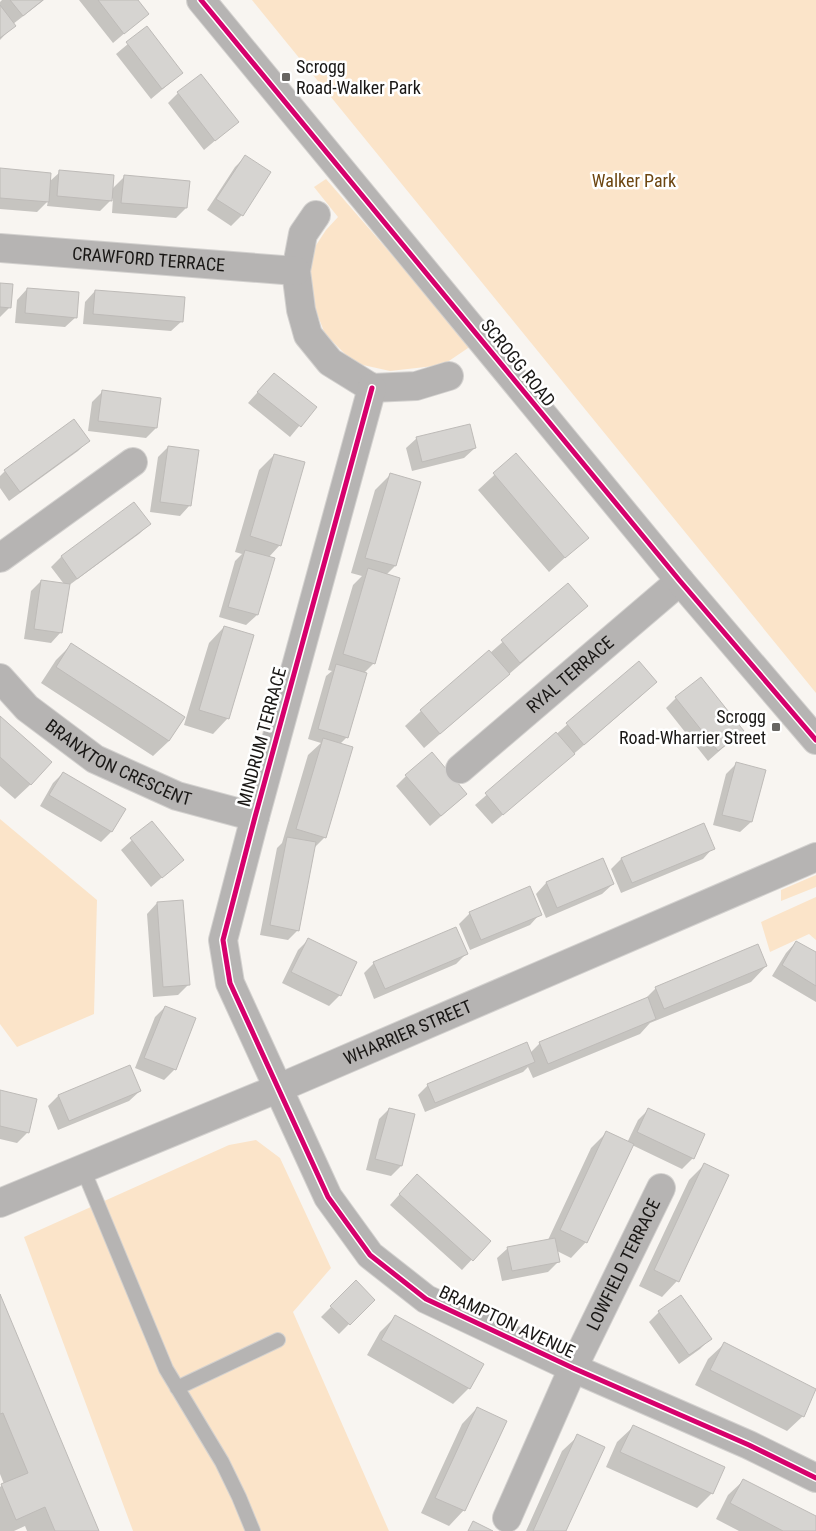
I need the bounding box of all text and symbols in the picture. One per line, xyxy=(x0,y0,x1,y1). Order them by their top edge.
place label: Scrogg Road-Walker Park xyxy=(296,56,421,98)
marker: Scrogg Road-Walker Park xyxy=(280,71,292,83)
park label: Walker Park xyxy=(592,170,676,191)
street label: CRAWFORD TERRACE xyxy=(71,243,226,275)
street label: SCROGG ROAD xyxy=(477,315,560,411)
street label: RYAL TERRACE xyxy=(522,632,618,717)
street label: MINDRUM TERRACE xyxy=(233,665,290,809)
place label: Scrogg Road-Wharrier Street xyxy=(619,706,766,748)
street label: BRANXTON CRESCENT xyxy=(42,715,194,809)
marker: Scrogg Road-Wharrier Street xyxy=(770,721,782,733)
street label: WHARRIER STREET xyxy=(340,995,475,1069)
street label: LOWFIELD TERRACE xyxy=(582,1195,664,1334)
street label: BRAMPTON AVENUE xyxy=(436,1281,578,1362)

